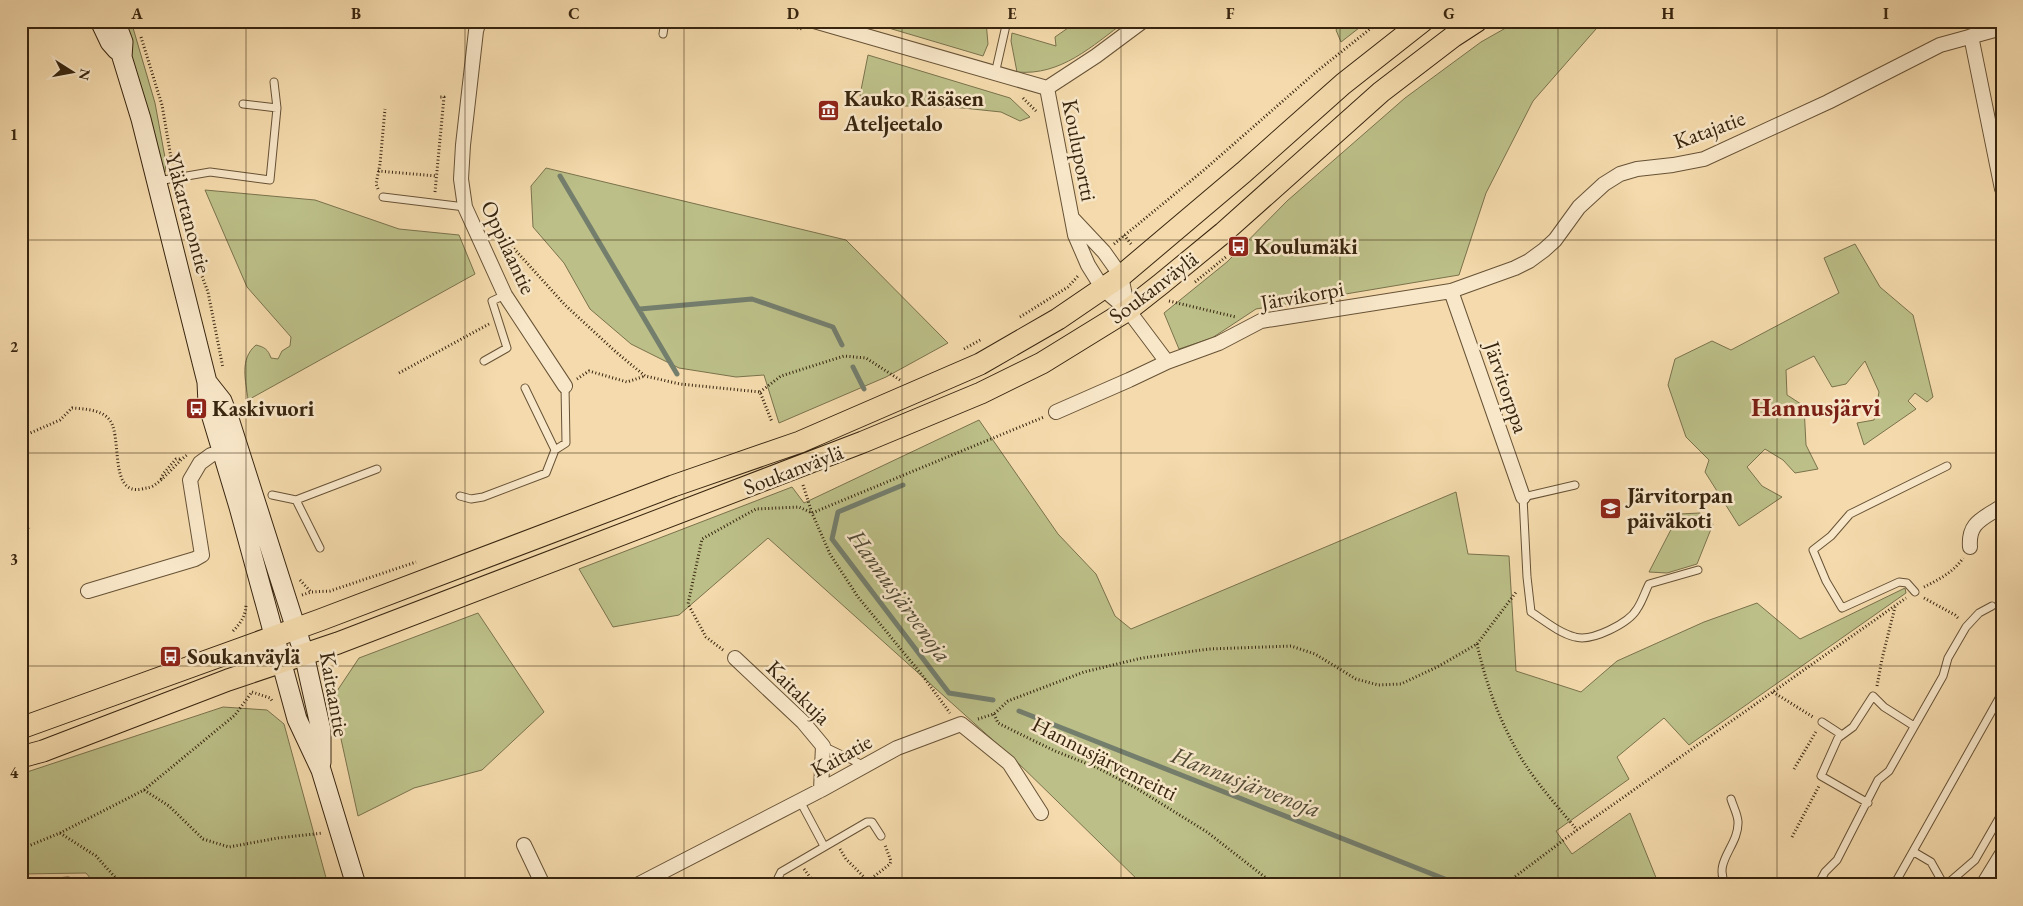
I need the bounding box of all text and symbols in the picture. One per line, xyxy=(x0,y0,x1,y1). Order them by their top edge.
text: A xyxy=(130,3,143,24)
text: B xyxy=(351,3,361,24)
text: C xyxy=(568,3,580,24)
text: D xyxy=(787,3,799,24)
text: E xyxy=(1007,3,1017,24)
text: F xyxy=(1226,3,1235,24)
text: G xyxy=(1443,3,1455,24)
text: H xyxy=(1662,3,1675,24)
text: I xyxy=(1883,3,1889,24)
north arrow xyxy=(48,48,98,98)
text: N xyxy=(75,67,95,82)
place label: Kauko Räsäsen Ateljeetalo xyxy=(843,84,984,138)
street label: Kouluportti xyxy=(1055,97,1104,204)
museum icon: Kauko Räsäsen Ateljeetalo xyxy=(816,99,840,123)
street label: Katajatie xyxy=(1670,103,1749,156)
text: 1 xyxy=(10,124,18,145)
street label: Yläkartanontie xyxy=(158,150,219,277)
street label: Oppilaantie xyxy=(474,196,543,299)
place label: Koulumäki xyxy=(1254,232,1358,261)
bus stop icon: Koulumäki xyxy=(1226,234,1250,258)
street label: Soukanväylä xyxy=(1103,244,1204,330)
street label: Järvikorpi xyxy=(1256,274,1346,317)
text: 2 xyxy=(10,336,19,357)
street label: Järvitorppa xyxy=(1477,336,1536,437)
district label: Hannusjärvi xyxy=(1751,391,1881,424)
place label: Kaskivuori xyxy=(212,394,315,423)
bus stop icon: Kaskivuori xyxy=(184,396,208,420)
street label: Soukanväylä xyxy=(739,437,847,502)
place label: Järvitorpan päiväkoti xyxy=(1625,481,1734,535)
school or university icon: Järvitorpan päiväkoti xyxy=(1599,496,1623,520)
water label: Hannusjärvenoja xyxy=(841,522,959,668)
text: 3 xyxy=(10,549,18,570)
place label: Soukanväylä xyxy=(187,642,301,671)
bus stop icon: Soukanväylä xyxy=(159,644,183,668)
street label: Kaitaantie xyxy=(313,649,356,739)
street label: Kaitakuja xyxy=(760,654,838,731)
street label: Hannusjärvenreitti xyxy=(1027,709,1182,808)
street label: Kaitatie xyxy=(805,727,877,784)
water label: Hannusjärvenoja xyxy=(1166,738,1325,824)
text: 4 xyxy=(10,762,19,783)

